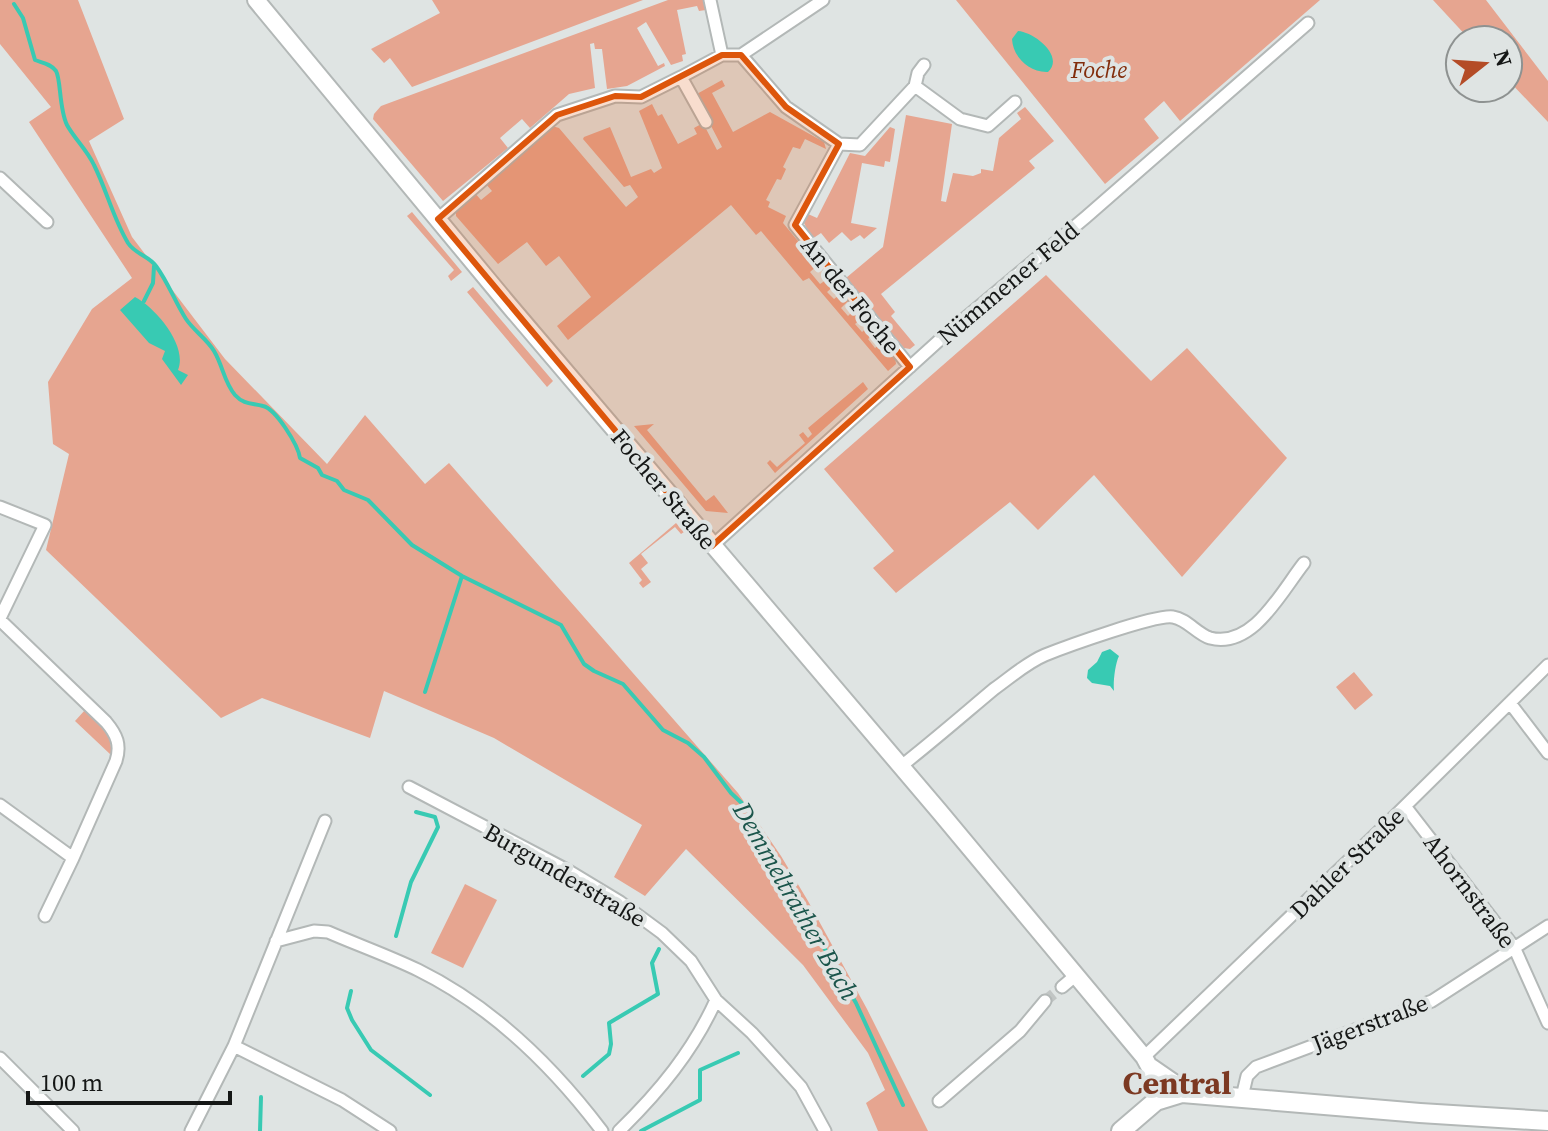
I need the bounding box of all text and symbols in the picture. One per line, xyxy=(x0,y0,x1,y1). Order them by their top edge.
north arrow xyxy=(1444,24,1524,104)
text: N xyxy=(1486,46,1520,70)
park label: Foche xyxy=(1070,53,1127,86)
street label: Nümmener Feld xyxy=(930,214,1086,352)
street label: An der Foche xyxy=(794,229,908,361)
street label: Focher Straße xyxy=(604,422,724,556)
water label: Demmeltrather Bach xyxy=(724,794,868,1007)
street label: Dahler Straße xyxy=(1283,800,1411,926)
street label: Burgunderstraße xyxy=(478,815,652,935)
street label: Ahornstraße xyxy=(1416,827,1524,955)
street label: Jägerstraße xyxy=(1306,986,1433,1061)
scale bar xyxy=(28,1055,230,1105)
district label: Central xyxy=(1122,1061,1232,1105)
text: 100 m xyxy=(40,1066,103,1099)

